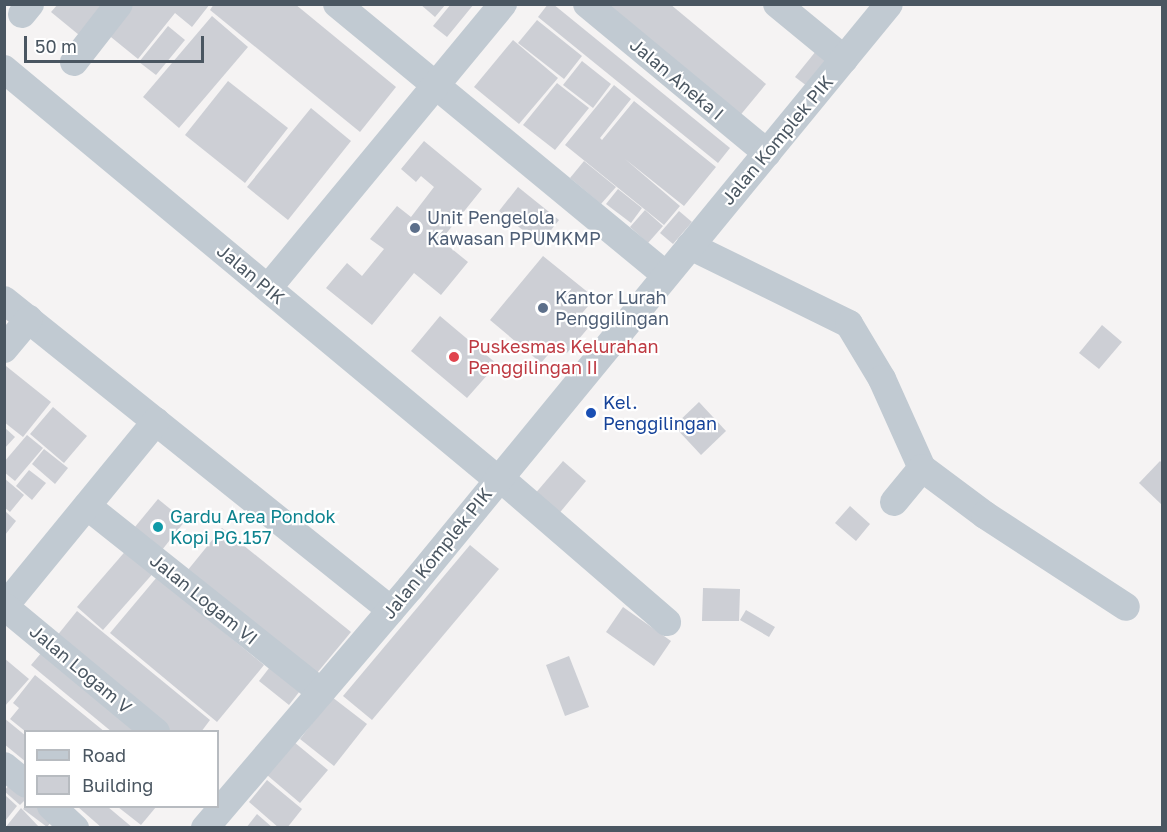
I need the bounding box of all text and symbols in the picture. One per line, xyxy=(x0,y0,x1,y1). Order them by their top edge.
scale bar xyxy=(27,24,207,62)
street label: Jalan Aneka I xyxy=(626,34,728,124)
text: 50 m xyxy=(35,35,77,57)
street label: Jalan Komplek PIK xyxy=(717,71,837,209)
place label: Unit Pengelola Kawasan PPUMKMP xyxy=(427,207,601,250)
marker: Unit Pengelola Kawasan PPUMKMP xyxy=(408,221,422,235)
street label: Jalan PIK xyxy=(213,240,289,308)
place label: Kantor Lurah Penggilingan xyxy=(555,287,669,330)
marker: Kantor Lurah Penggilingan xyxy=(536,301,550,315)
place label: Puskesmas Kelurahan Penggilingan II xyxy=(468,336,659,378)
marker: Puskesmas Kelurahan Penggilingan II xyxy=(445,348,463,366)
place label: Kel. Penggilingan xyxy=(603,392,717,434)
marker: Kel. Penggilingan xyxy=(584,406,598,420)
street label: Jalan Komplek PIK xyxy=(378,483,496,623)
place label: Gardu Area Pondok Kopi PG.157 xyxy=(170,506,336,548)
marker: Gardu Area Pondok Kopi PG.157 xyxy=(151,520,165,534)
street label: Jalan Logam VI xyxy=(146,549,262,649)
street label: Jalan Logam V xyxy=(26,620,136,718)
legend xyxy=(24,730,219,808)
text: Road xyxy=(82,744,126,766)
text: Building xyxy=(82,774,153,796)

